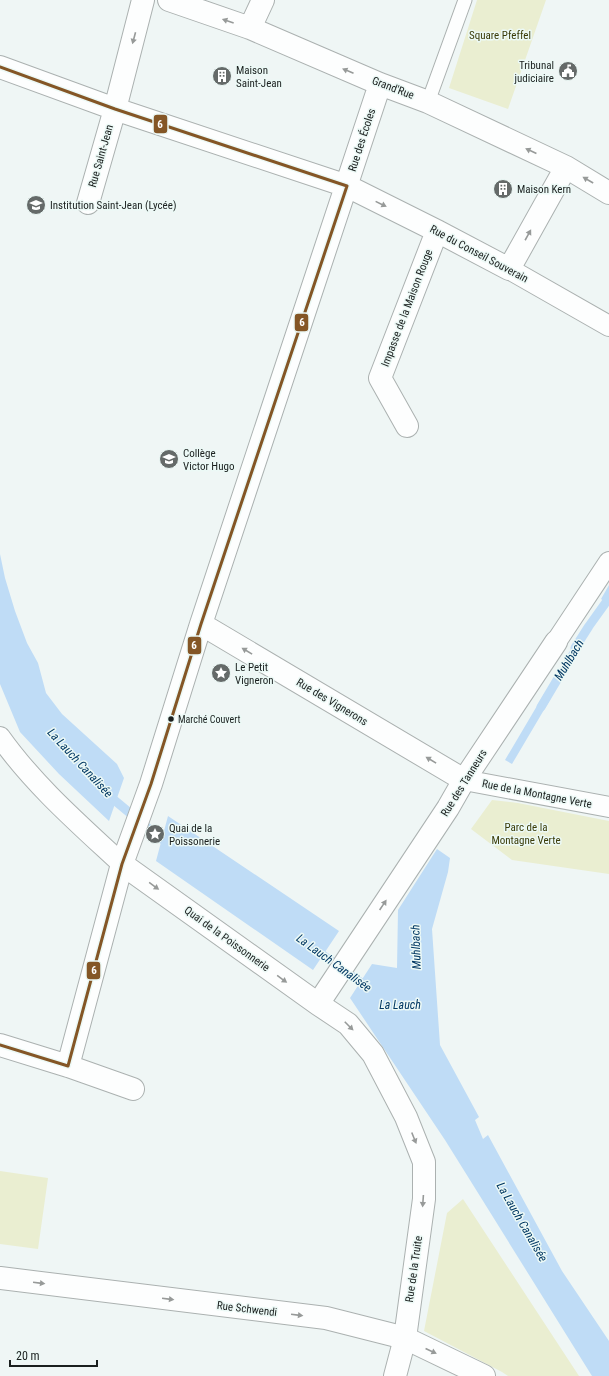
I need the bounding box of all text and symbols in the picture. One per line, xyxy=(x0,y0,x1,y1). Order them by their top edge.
one-way arrow xyxy=(221,17,233,23)
park label: Square Pfeffel xyxy=(469,29,531,42)
one-way arrow xyxy=(130,32,136,44)
place label: Tribunal judiciaire xyxy=(513,59,554,85)
public building icon: Tribunal judiciaire xyxy=(557,60,579,82)
place label: Maison Saint-Jean xyxy=(236,64,282,90)
building icon: Maison Saint-Jean xyxy=(211,65,233,87)
one-way arrow xyxy=(341,67,353,73)
street label: Grand'Rue xyxy=(370,74,416,102)
street label: Rue des Écoles xyxy=(346,107,378,173)
line badge: 6 xyxy=(153,114,168,134)
text: 6 xyxy=(157,118,163,131)
street label: Rue Saint-Jean xyxy=(86,123,116,189)
one-way arrow xyxy=(525,148,537,154)
one-way arrow xyxy=(583,176,593,184)
building icon: Maison Kern xyxy=(492,178,514,200)
place label: Maison Kern xyxy=(517,183,571,196)
school or university icon: Institution Saint-Jean (Lycée) xyxy=(25,194,47,216)
place label: Institution Saint-Jean (Lycée) xyxy=(50,199,176,212)
one-way arrow xyxy=(376,200,387,207)
street label: Rue du Conseil Souverain xyxy=(428,223,530,285)
one-way arrow xyxy=(525,230,532,241)
street label: Impasse de la Maison Rouge xyxy=(379,247,435,369)
line badge: 6 xyxy=(294,313,309,332)
text: 6 xyxy=(299,316,305,329)
place label: Collège Victor Hugo xyxy=(183,447,235,473)
school or university icon: Collège Victor Hugo xyxy=(158,448,180,470)
line badge: 6 xyxy=(187,636,202,655)
water label: Muhlbach xyxy=(551,637,587,683)
text: 6 xyxy=(191,639,197,652)
one-way arrow xyxy=(241,648,253,655)
place label: Le Petit Vigneron xyxy=(235,661,274,687)
place icon: Le Petit Vigneron xyxy=(210,662,232,684)
street label: Rue des Vignerons xyxy=(294,676,370,728)
marker: Marché Couvert xyxy=(166,714,176,724)
place label: Marché Couvert xyxy=(178,714,240,725)
water label: La Lauch Canalisée xyxy=(44,726,116,801)
street label: Rue des Tanneurs xyxy=(438,747,490,819)
one-way arrow xyxy=(425,757,437,764)
street label: Rue de la Montagne Verte xyxy=(481,777,593,811)
park label: Parc de la Montagne Verte xyxy=(491,821,561,847)
place label: Quai de la Poissonerie xyxy=(169,822,220,848)
place icon: Quai de la Poissonerie xyxy=(144,823,166,845)
one-way arrow xyxy=(149,882,159,890)
one-way arrow xyxy=(380,899,387,911)
street label: Quai de la Poissonnerie xyxy=(182,904,272,974)
water label: Muhlbach xyxy=(408,924,424,970)
water label: La Lauch Canalisée xyxy=(294,931,375,995)
line badge: 6 xyxy=(86,961,101,980)
text: 6 xyxy=(91,964,97,977)
one-way arrow xyxy=(277,975,288,983)
water label: La Lauch xyxy=(379,998,421,1012)
one-way arrow xyxy=(345,1021,354,1031)
one-way arrow xyxy=(412,1132,418,1144)
water label: La Lauch Canalisée xyxy=(494,1180,551,1265)
one-way arrow xyxy=(420,1195,427,1207)
street label: Rue de la Truite xyxy=(403,1235,425,1303)
one-way arrow xyxy=(33,1280,45,1286)
one-way arrow xyxy=(162,1296,174,1302)
street label: Rue Schwendi xyxy=(216,1299,278,1319)
one-way arrow xyxy=(291,1312,303,1318)
scale bar xyxy=(10,1342,97,1368)
one-way arrow xyxy=(425,1348,437,1354)
text: 20 m xyxy=(16,1349,40,1363)

